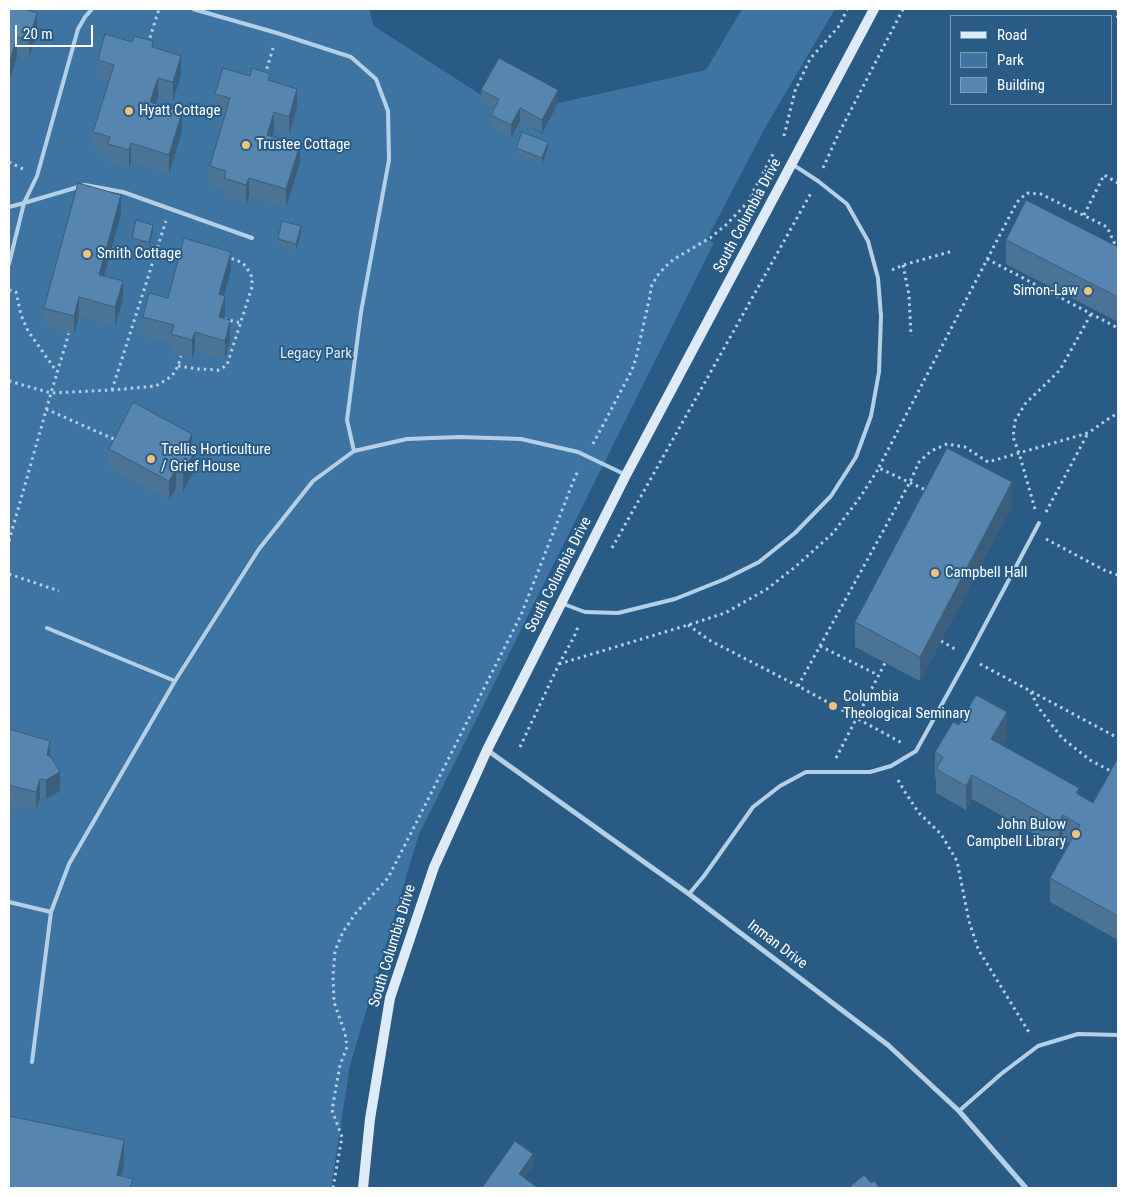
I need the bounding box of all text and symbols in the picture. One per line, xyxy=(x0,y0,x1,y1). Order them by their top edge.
scale bar xyxy=(18,15,95,47)
legend xyxy=(950,15,1112,105)
text: 20 m xyxy=(23,25,53,43)
text: Road xyxy=(997,26,1027,44)
text: Park xyxy=(997,51,1024,69)
text: Building xyxy=(997,76,1045,94)
place label: Hyatt Cottage xyxy=(139,102,220,120)
marker: Hyatt Cottage xyxy=(123,105,135,117)
place label: Trustee Cottage xyxy=(256,136,350,154)
marker: Trustee Cottage xyxy=(240,139,252,151)
street label: South Columbia Drive xyxy=(710,156,786,276)
place label: Smith Cottage xyxy=(97,245,181,263)
marker: Smith Cottage xyxy=(81,248,93,260)
place label: Simon-Law xyxy=(1013,282,1078,300)
marker: Simon-Law xyxy=(1082,285,1094,297)
park label: Legacy Park xyxy=(280,345,352,363)
place label: Trellis Horticulture / Grief House xyxy=(161,441,271,476)
marker: Trellis Horticulture / Grief House xyxy=(145,453,157,465)
street label: South Columbia Drive xyxy=(522,514,596,636)
place label: Campbell Hall xyxy=(945,564,1028,582)
marker: Campbell Hall xyxy=(929,567,941,579)
place label: Columbia Theological Seminary xyxy=(843,688,970,723)
marker: Columbia Theological Seminary xyxy=(827,700,839,712)
place label: John Bulow Campbell Library xyxy=(966,816,1066,851)
marker: John Bulow Campbell Library xyxy=(1070,828,1082,840)
street label: South Columbia Drive xyxy=(366,883,420,1009)
street label: Inman Drive xyxy=(744,917,810,973)

